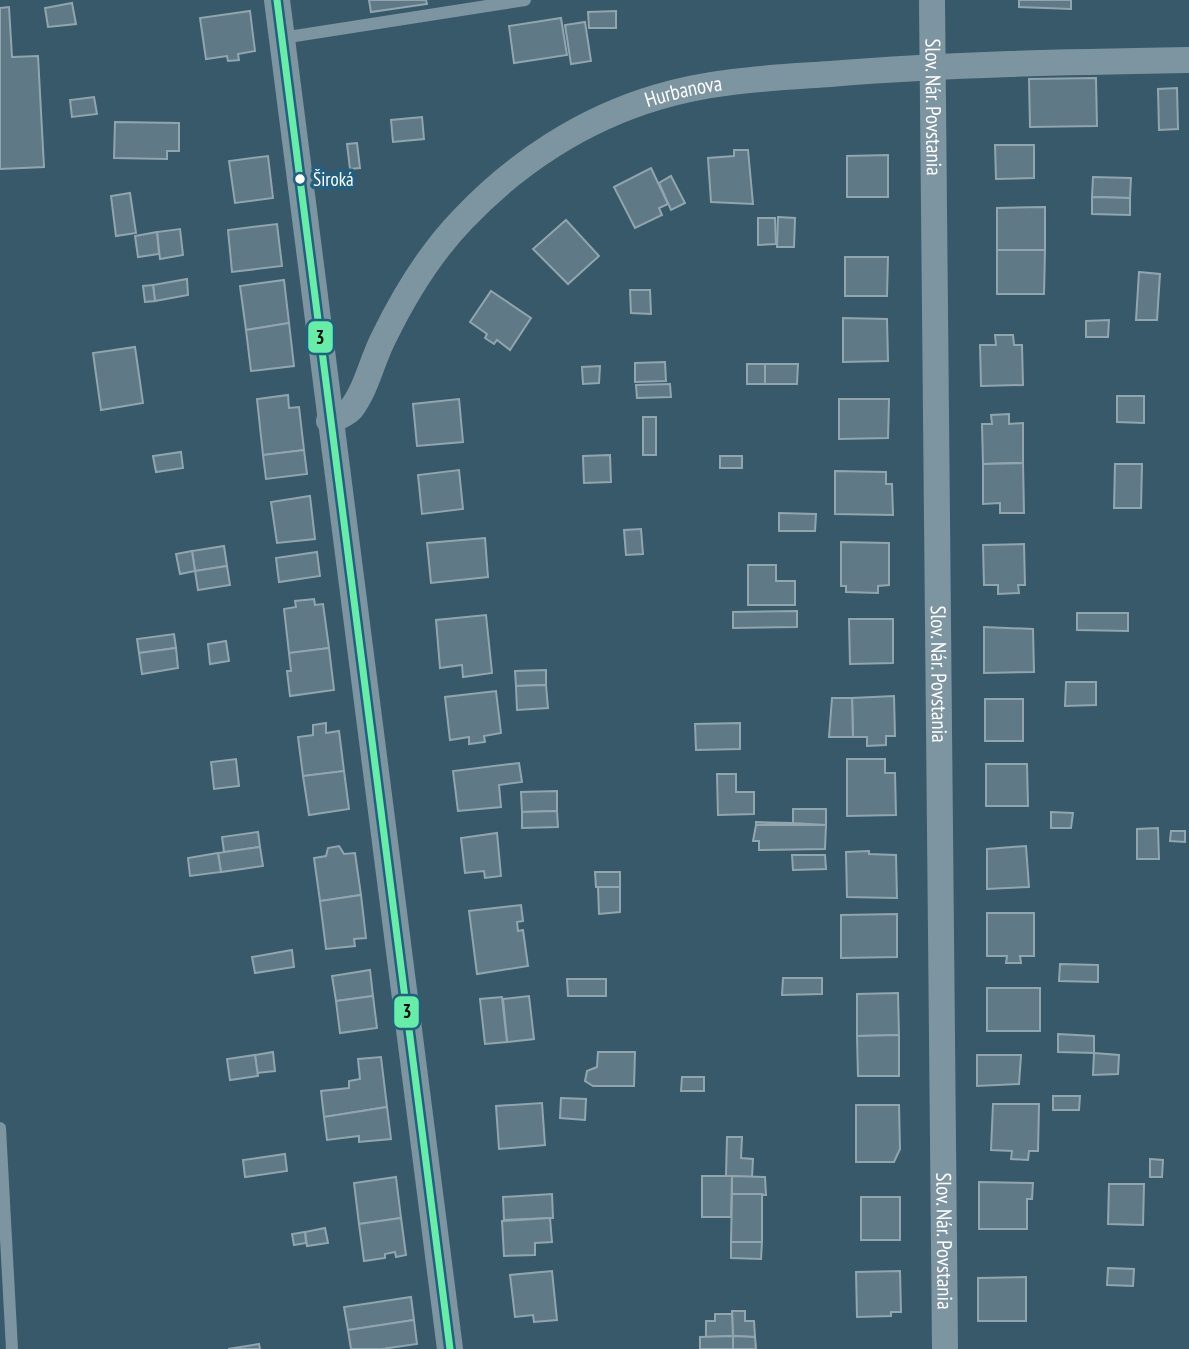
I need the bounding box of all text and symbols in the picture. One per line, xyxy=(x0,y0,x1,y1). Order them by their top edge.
street label: Slov. Nár. Povstania xyxy=(919,38,948,176)
street label: Hurbanova xyxy=(641,69,724,113)
place label: Široká xyxy=(313,167,354,191)
marker: Široká xyxy=(293,172,307,186)
line badge: 3 xyxy=(307,320,334,354)
text: 3 xyxy=(315,325,325,349)
street label: Slov. Nár. Povstania xyxy=(925,605,953,743)
line badge: 3 xyxy=(393,995,420,1029)
text: 3 xyxy=(402,999,412,1023)
street label: Slov. Nár. Povstania xyxy=(930,1172,959,1310)

